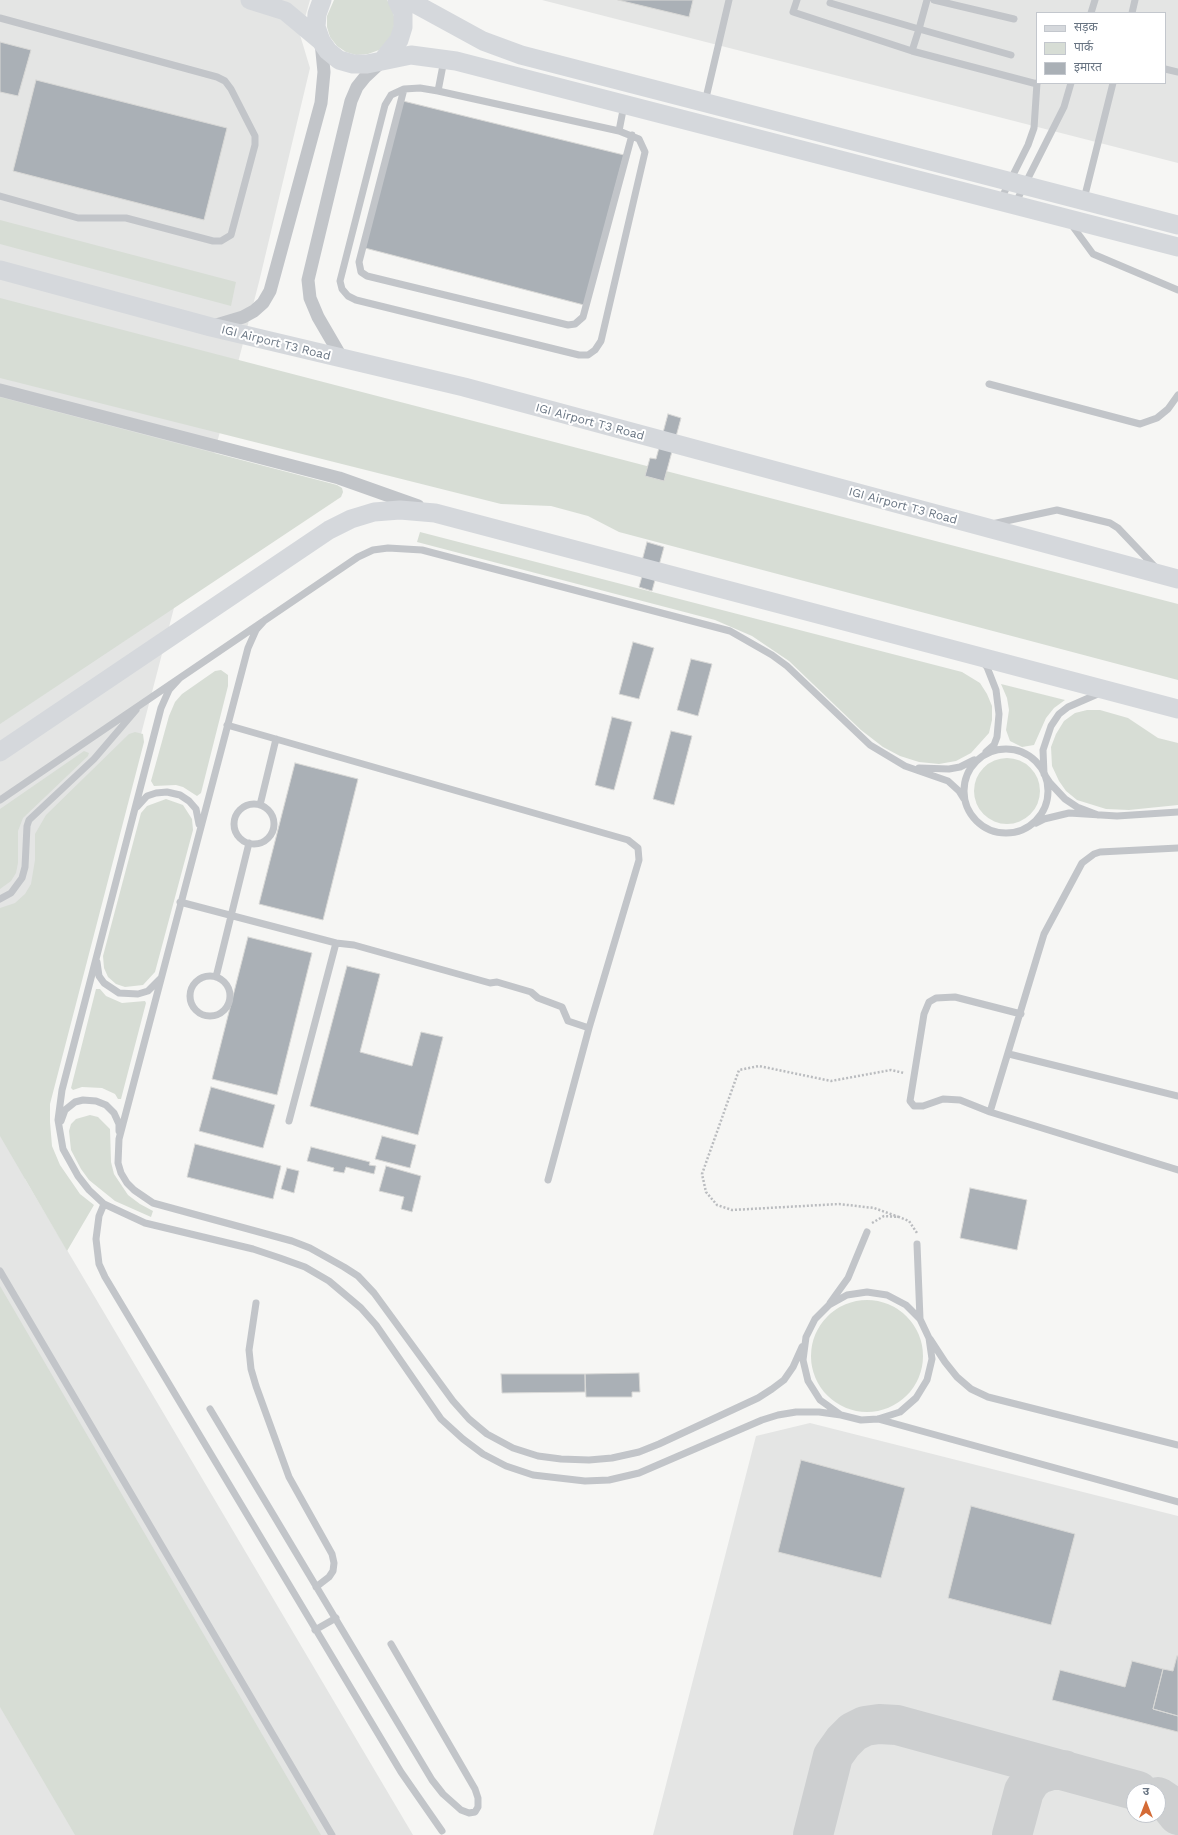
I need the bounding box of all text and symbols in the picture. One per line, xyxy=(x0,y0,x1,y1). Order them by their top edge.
legend xyxy=(1036,12,1166,84)
text: सड़क xyxy=(1074,20,1098,34)
text: पार्क xyxy=(1074,40,1093,54)
text: इमारत xyxy=(1074,60,1102,74)
street label: IGI Airport T3 Road xyxy=(220,322,332,364)
street label: IGI Airport T3 Road xyxy=(534,401,646,443)
street label: IGI Airport T3 Road xyxy=(847,485,959,527)
north arrow xyxy=(1126,1783,1166,1823)
text: उ xyxy=(1143,1785,1149,1798)

